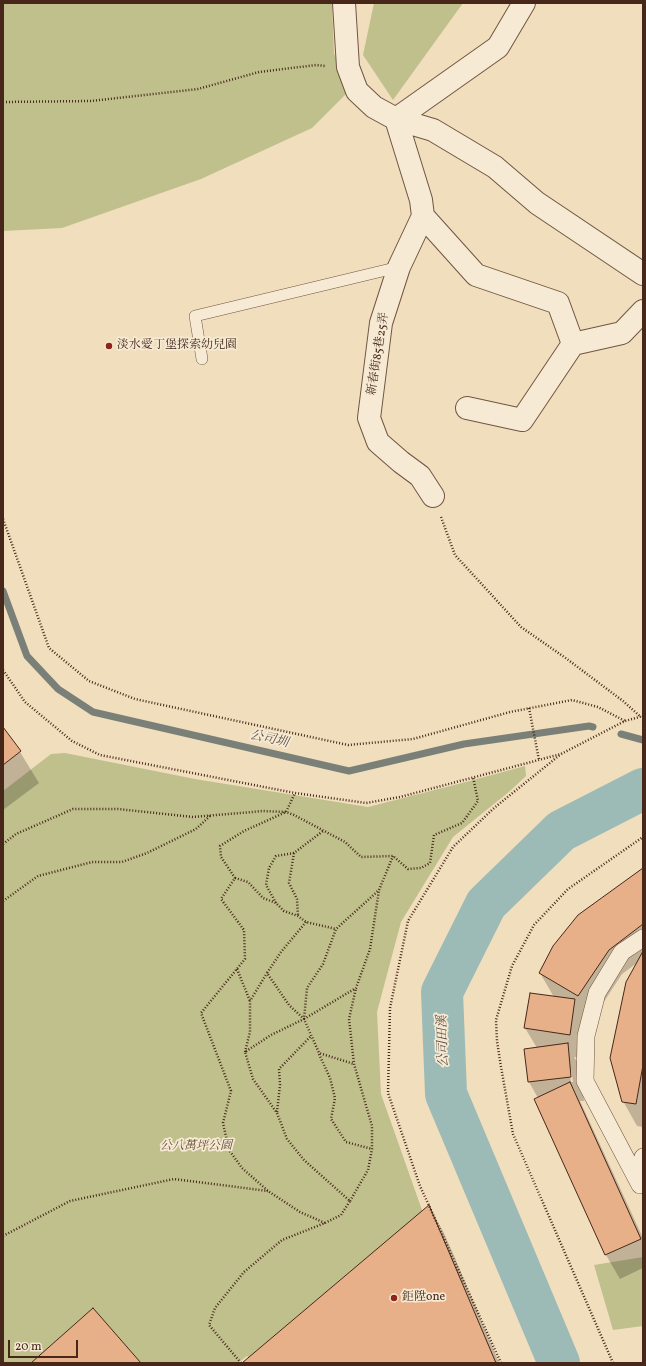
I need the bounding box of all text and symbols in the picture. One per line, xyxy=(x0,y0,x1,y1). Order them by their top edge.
street label: 新春街85巷25弄 xyxy=(365,311,393,397)
place label: 淡水愛丁堡探索幼兒園 xyxy=(117,339,237,353)
marker: 淡水愛丁堡探索幼兒園 xyxy=(104,341,114,351)
water label: 公司圳 xyxy=(248,728,290,752)
water label: 公司田溪 xyxy=(435,1015,453,1067)
park label: 公八萬坪公園 xyxy=(160,1140,232,1154)
place label: 鉅陞one xyxy=(402,1291,445,1305)
marker: 鉅陞one xyxy=(389,1293,399,1303)
scale bar xyxy=(10,1332,80,1358)
text: 20 m xyxy=(15,1339,42,1355)

